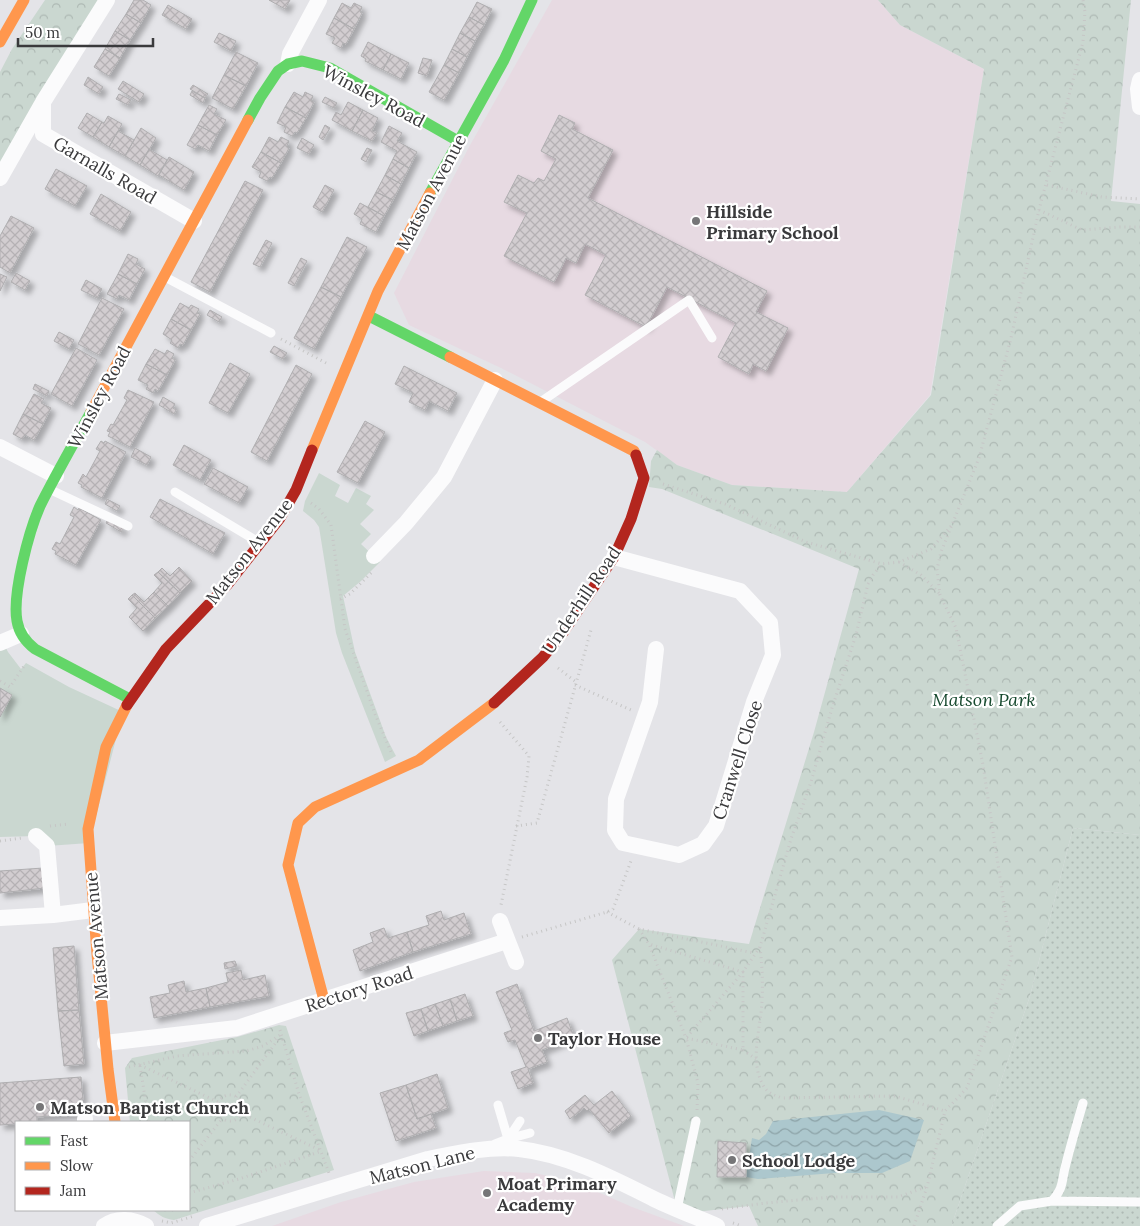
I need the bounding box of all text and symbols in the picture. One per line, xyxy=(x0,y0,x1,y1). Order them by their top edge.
scale bar xyxy=(18,15,152,47)
text: 50 m xyxy=(25,23,60,42)
street label: Winsley Road xyxy=(319,59,429,133)
street label: Matson Avenue xyxy=(391,130,471,254)
street label: Garnalls Road xyxy=(49,131,161,209)
place label: Hillside Primary School xyxy=(706,200,839,244)
marker: Hillside Primary School xyxy=(690,215,702,227)
street label: Winsley Road xyxy=(62,342,136,452)
street label: Matson Avenue xyxy=(200,493,298,609)
street label: Underhill Road xyxy=(537,542,626,658)
park label: Matson Park xyxy=(932,688,1036,711)
street label: Cranwell Close xyxy=(707,697,767,823)
street label: Matson Avenue xyxy=(79,871,113,1001)
street label: Rectory Road xyxy=(302,961,416,1017)
place label: Taylor House xyxy=(548,1027,661,1050)
marker: Taylor House xyxy=(532,1032,544,1044)
place label: Matson Baptist Church xyxy=(50,1096,249,1119)
marker: Matson Baptist Church xyxy=(34,1101,46,1113)
legend xyxy=(15,1121,190,1211)
text: Fast xyxy=(60,1131,88,1150)
street label: Matson Lane xyxy=(367,1141,477,1189)
place label: School Lodge xyxy=(742,1149,856,1172)
marker: School Lodge xyxy=(726,1154,738,1166)
text: Slow xyxy=(60,1156,93,1175)
place label: Moat Primary Academy xyxy=(497,1172,617,1216)
text: Jam xyxy=(59,1181,87,1200)
marker: Moat Primary Academy xyxy=(481,1187,493,1199)

